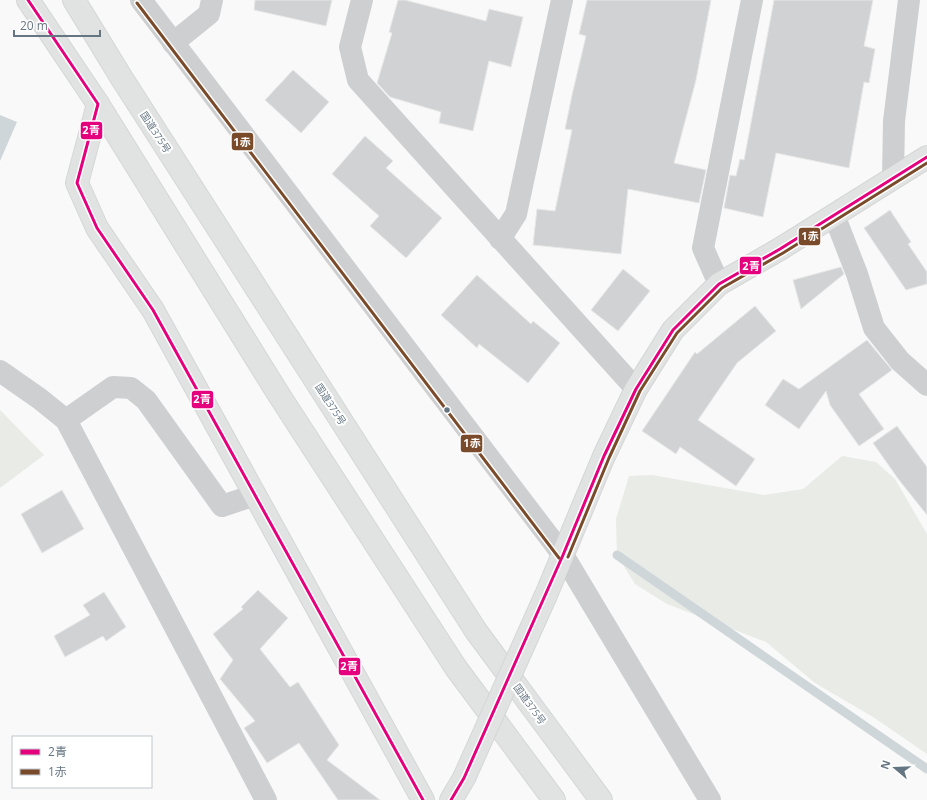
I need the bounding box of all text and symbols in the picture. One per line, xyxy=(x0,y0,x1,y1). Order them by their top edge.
scale bar xyxy=(14,12,100,38)
text: 20 m xyxy=(20,17,48,34)
street label: 国道375号 xyxy=(137,108,175,156)
line badge: 2青 xyxy=(80,121,103,140)
text: 2青 xyxy=(82,122,100,137)
line badge: 1赤 xyxy=(231,132,254,151)
text: 1赤 xyxy=(233,134,251,149)
line badge: 1赤 xyxy=(798,227,821,246)
text: 1赤 xyxy=(801,228,819,243)
line badge: 2青 xyxy=(739,256,762,275)
text: 2青 xyxy=(742,258,760,273)
street label: 国道375号 xyxy=(312,380,350,428)
line badge: 2青 xyxy=(191,390,214,409)
text: 2青 xyxy=(193,391,211,406)
unlabelled marker xyxy=(442,405,452,415)
line badge: 1赤 xyxy=(460,434,483,453)
text: 1赤 xyxy=(463,435,481,450)
line badge: 2青 xyxy=(338,657,361,676)
text: 2青 xyxy=(340,658,358,673)
street label: 国道375号 xyxy=(510,681,550,727)
legend xyxy=(12,736,152,788)
text: 2青 xyxy=(48,743,67,760)
north arrow xyxy=(875,748,915,788)
text: N xyxy=(877,758,894,771)
text: 1赤 xyxy=(48,763,67,780)

